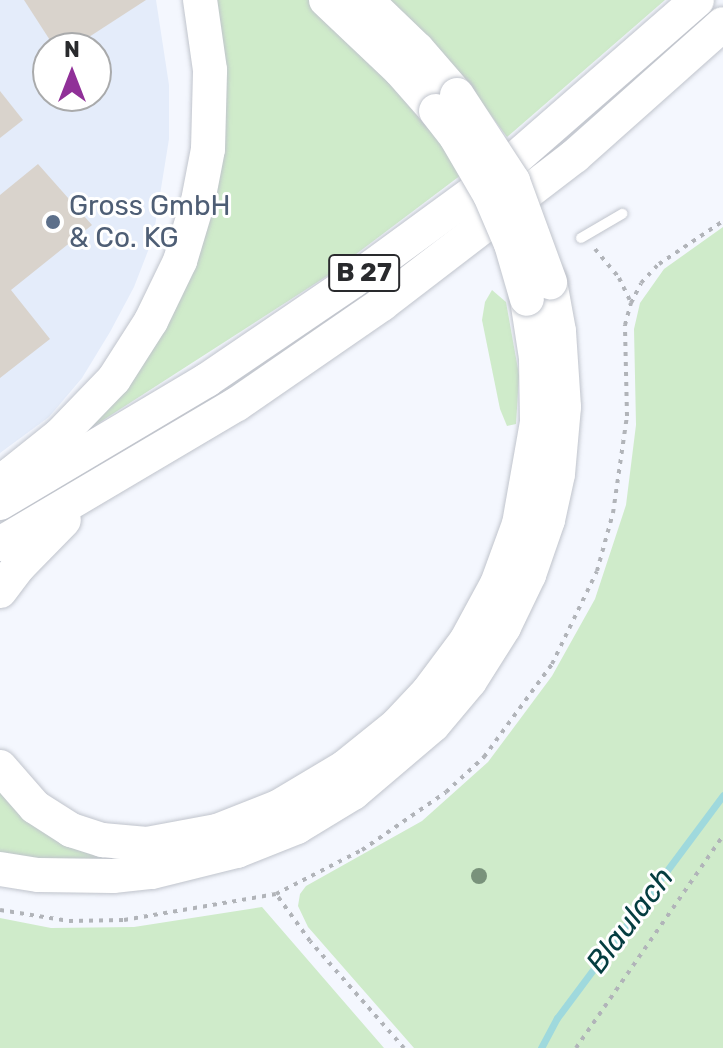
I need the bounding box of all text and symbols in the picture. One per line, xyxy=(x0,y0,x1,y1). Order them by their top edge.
north arrow xyxy=(32,32,112,112)
text: N xyxy=(64,36,80,63)
place label: Gross GmbH & Co. KG xyxy=(69,189,231,255)
marker: Gross GmbH & Co. KG xyxy=(44,213,62,231)
road number: B 27 xyxy=(328,251,400,295)
water label: Blaulach xyxy=(579,860,681,980)

